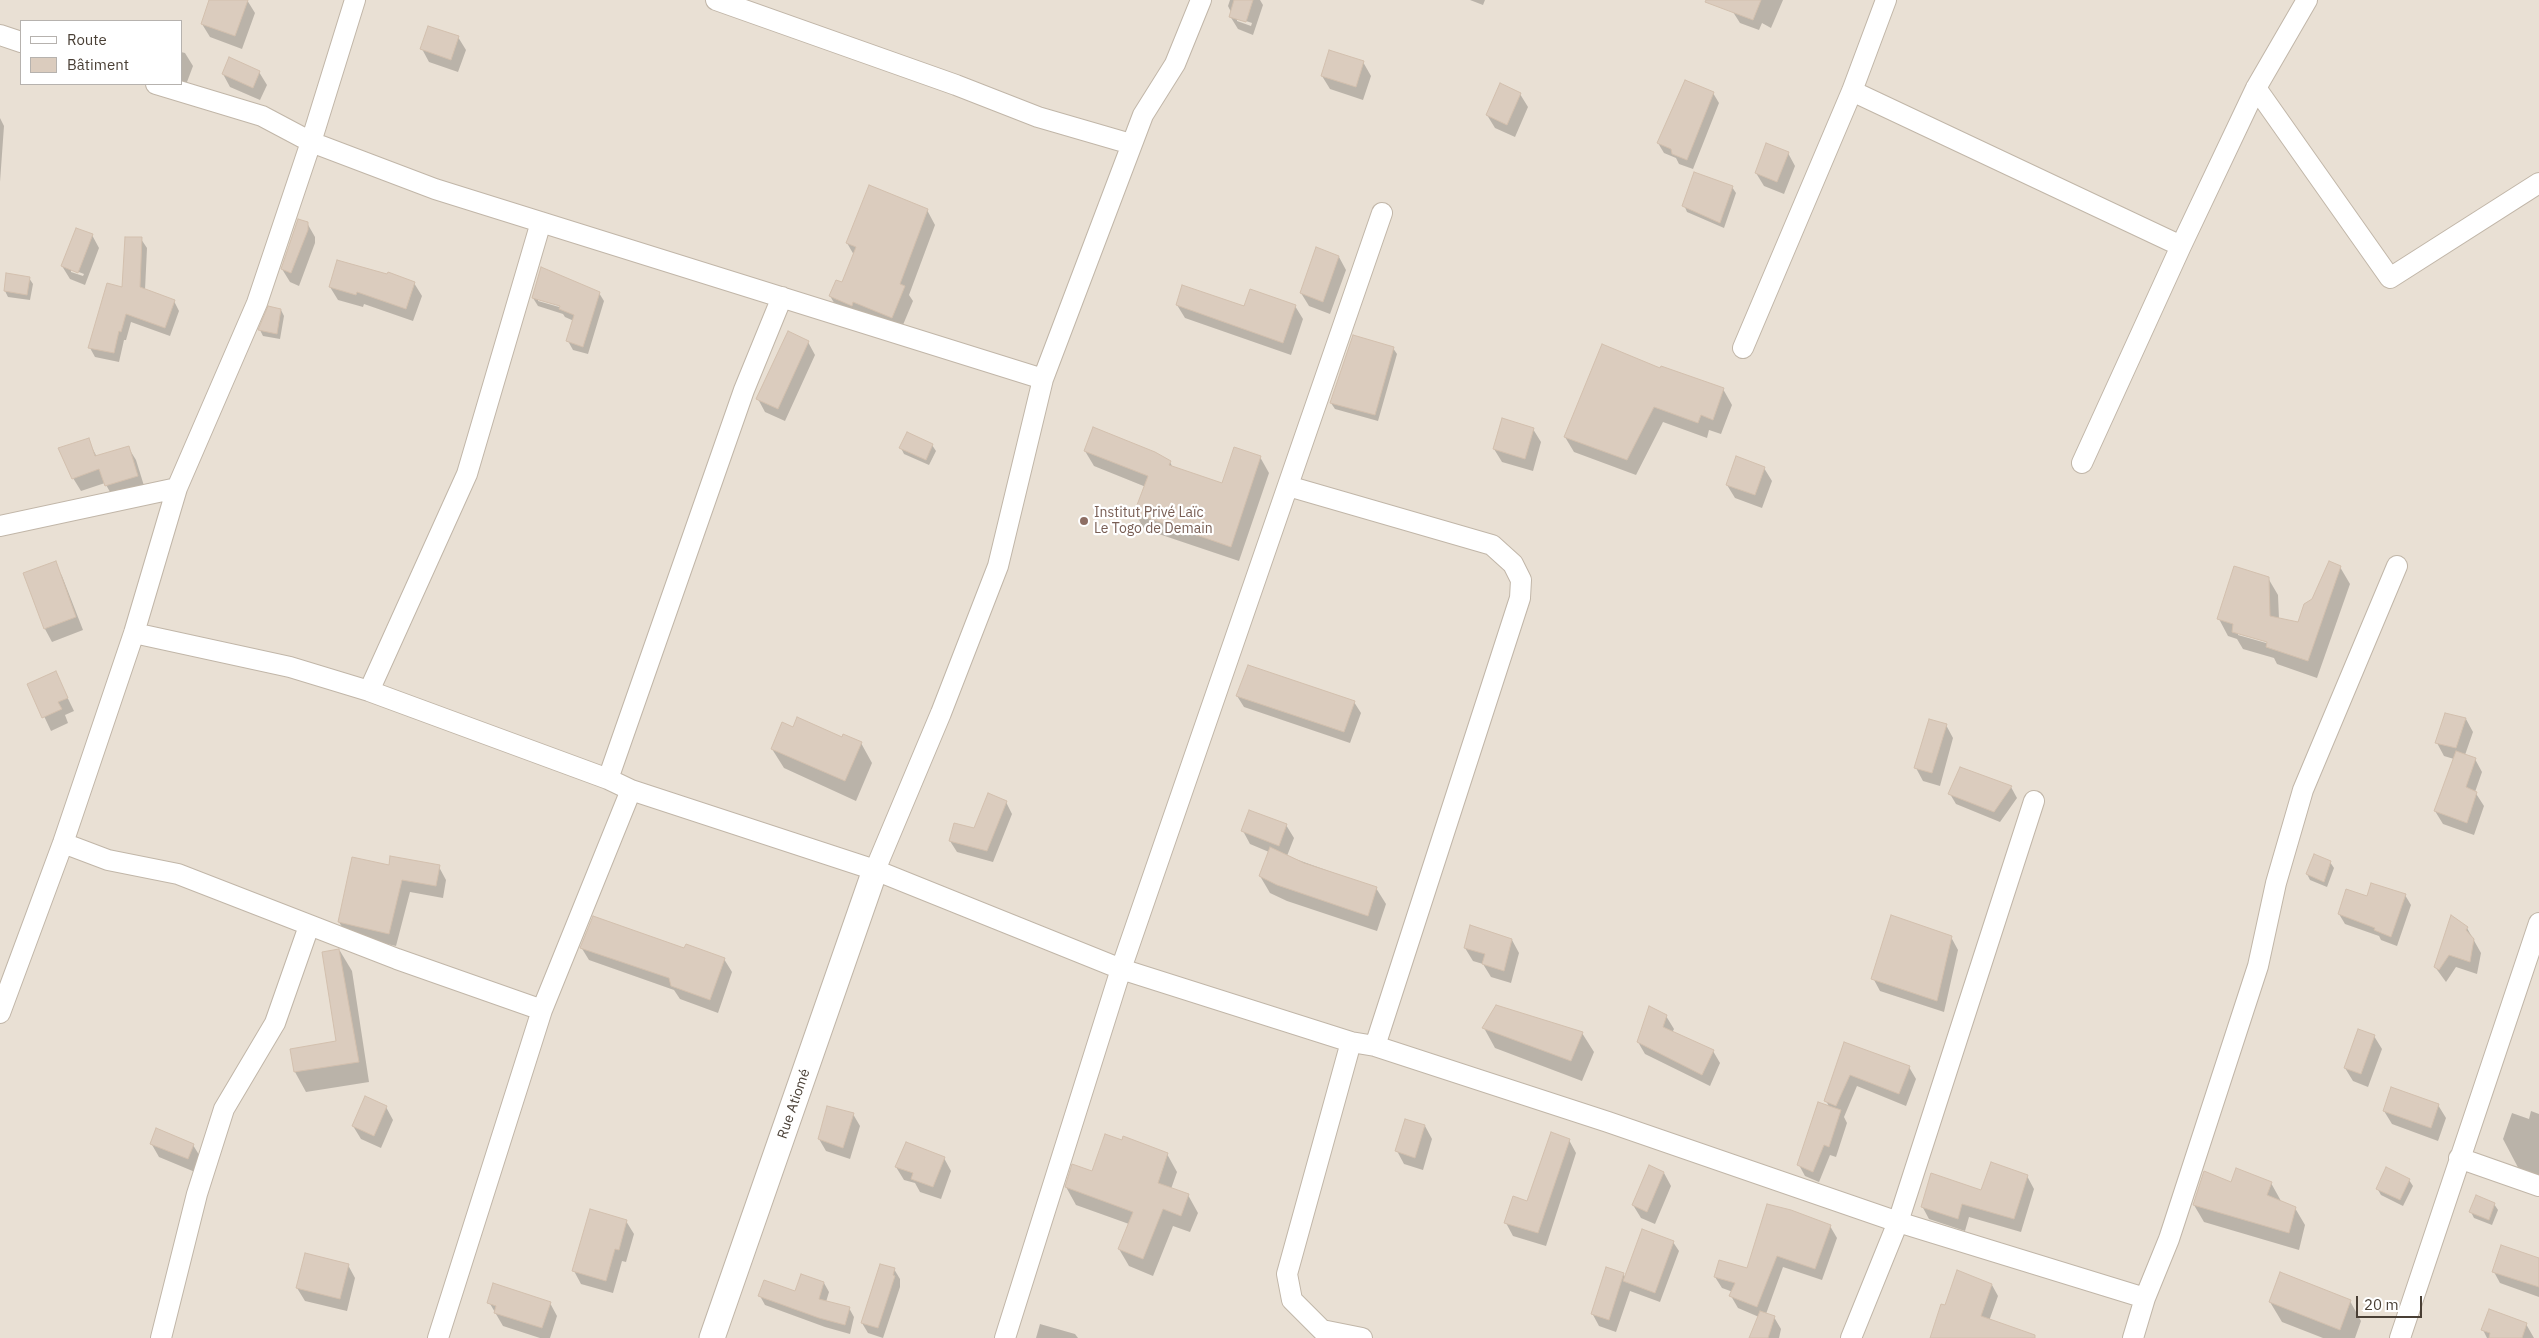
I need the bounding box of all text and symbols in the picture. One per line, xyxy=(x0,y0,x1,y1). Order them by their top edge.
legend xyxy=(20,20,182,85)
text: Route xyxy=(67,30,107,49)
text: Bâtiment xyxy=(67,55,129,74)
place label: Institut Privé Laïc Le Togo de Demain xyxy=(1094,505,1213,538)
marker: Institut Privé Laïc Le Togo de Demain xyxy=(1078,515,1090,527)
street label: Rue Atiomé xyxy=(774,1067,814,1141)
scale bar xyxy=(2359,1286,2425,1318)
text: 20 m xyxy=(2364,1295,2399,1314)

